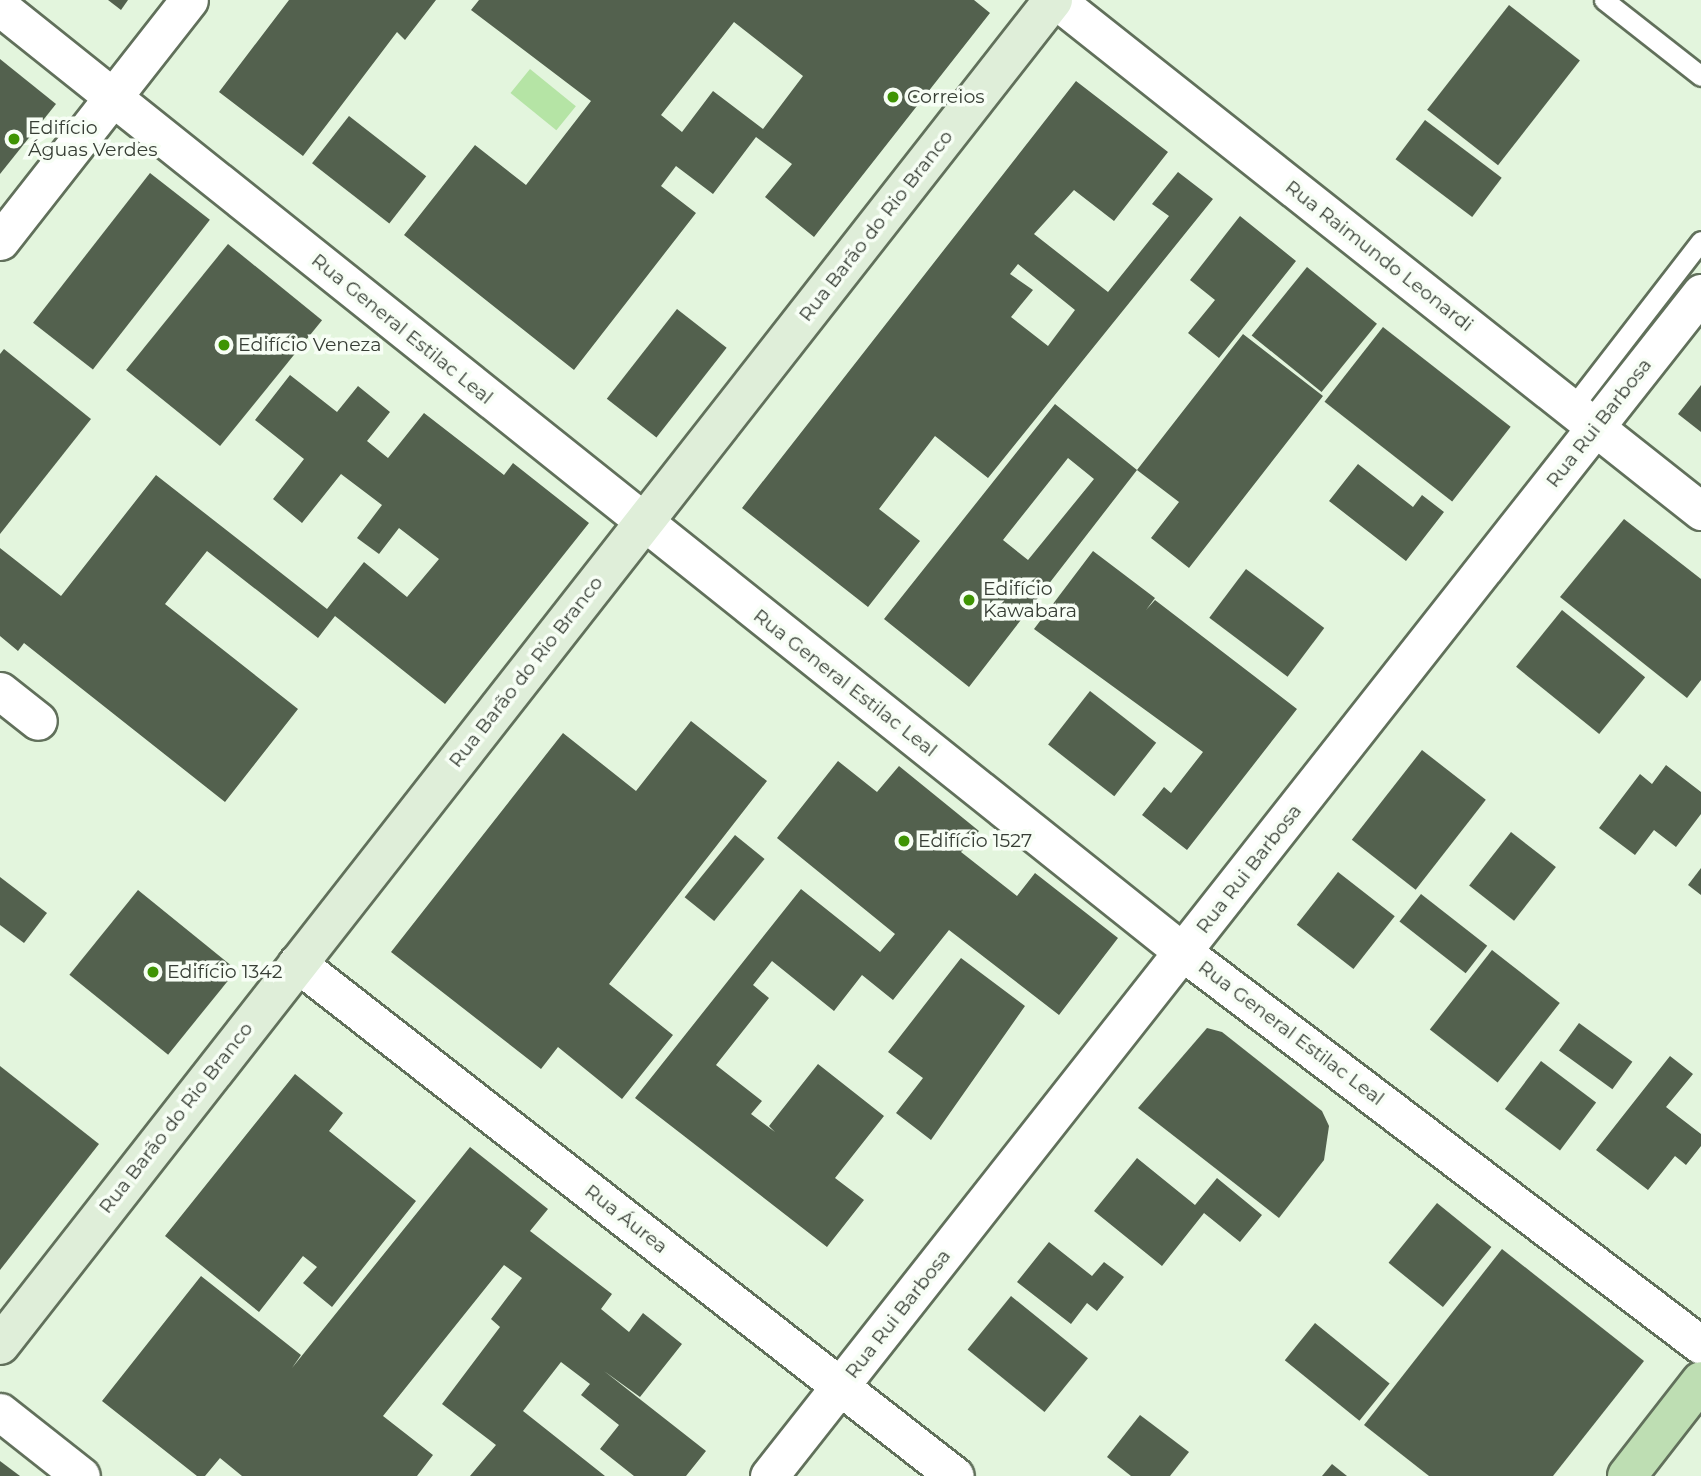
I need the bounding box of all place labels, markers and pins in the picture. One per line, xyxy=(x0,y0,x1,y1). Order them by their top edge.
place label: Correios xyxy=(907,86,985,108)
marker: Correios xyxy=(885,89,901,105)
place label: Edifício Águas Verdes xyxy=(28,117,157,161)
marker: Edifício Águas Verdes xyxy=(6,131,22,147)
place label: Edifício Veneza xyxy=(238,334,381,356)
marker: Edifício Veneza xyxy=(216,337,232,353)
place label: Edifício Kawabara xyxy=(983,578,1077,622)
marker: Edifício Kawabara xyxy=(961,592,977,608)
place label: Edifício 1527 xyxy=(918,830,1032,852)
marker: Edifício 1527 xyxy=(896,833,912,849)
place label: Edifício 1342 xyxy=(167,961,283,983)
marker: Edifício 1342 xyxy=(145,964,161,980)

